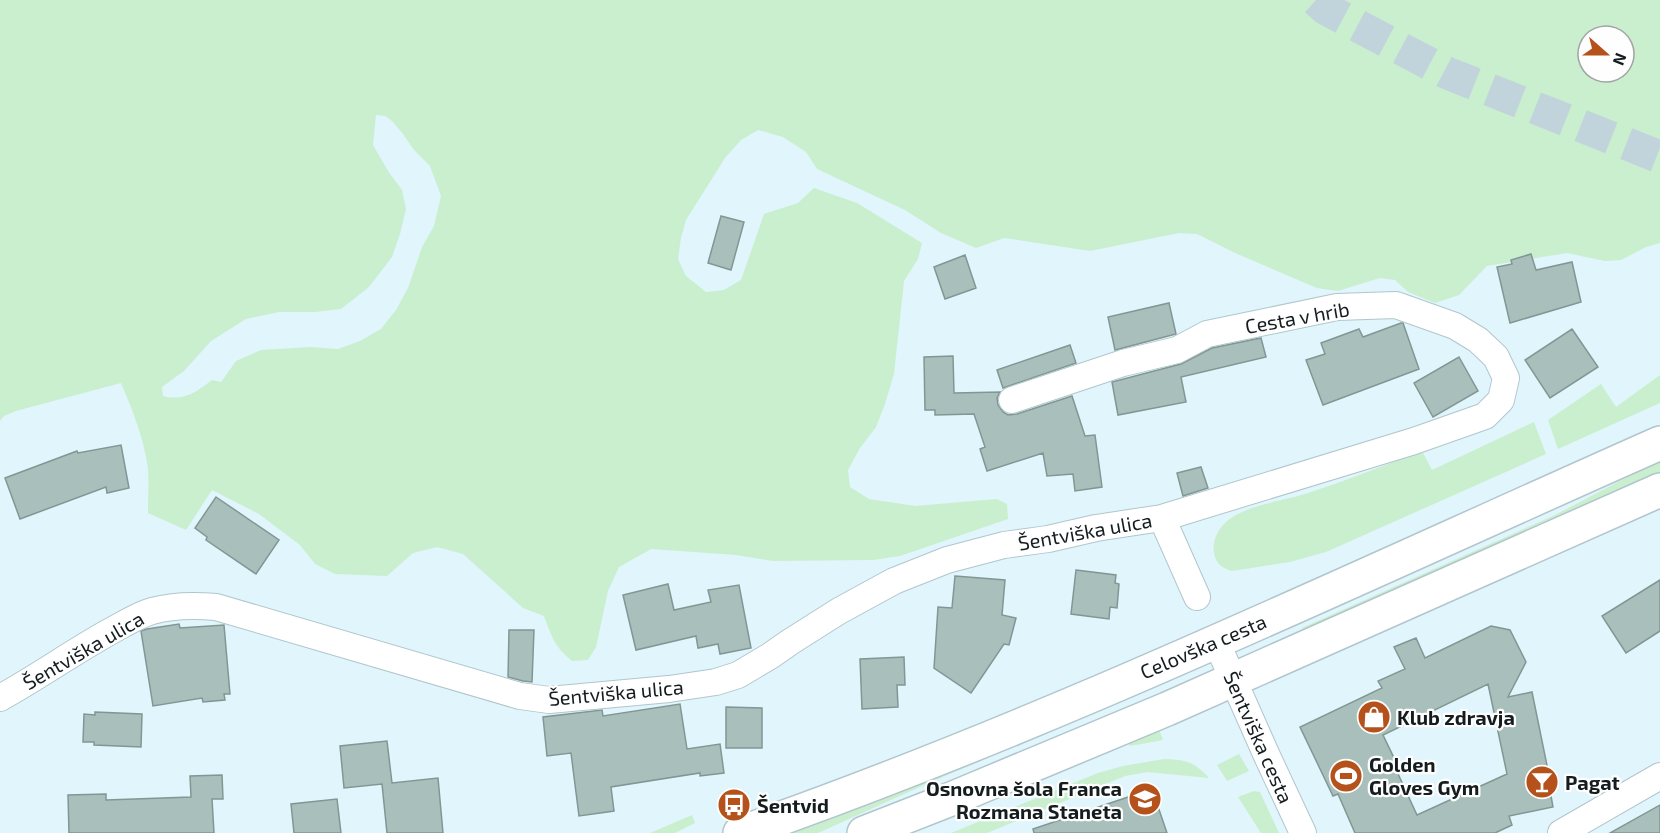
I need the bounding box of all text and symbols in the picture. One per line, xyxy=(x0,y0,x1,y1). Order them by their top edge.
north arrow xyxy=(1576,24,1636,84)
text: N xyxy=(1610,51,1631,68)
street label: Cesta v hrib xyxy=(1243,296,1351,338)
street label: Šentviška ulica xyxy=(1016,507,1154,555)
street label: Šentviška ulica xyxy=(18,606,148,694)
street label: Celovška cesta xyxy=(1136,609,1270,683)
street label: Šentviška cesta xyxy=(1219,667,1299,807)
street label: Šentviška ulica xyxy=(547,674,685,710)
shop icon: Klub zdravja xyxy=(1356,699,1392,735)
place label: Klub zdravja xyxy=(1397,705,1515,729)
place label: Golden Gloves Gym xyxy=(1369,752,1479,800)
sports icon: Golden Gloves Gym xyxy=(1328,758,1364,794)
bar icon: Pagat xyxy=(1524,764,1560,800)
place label: Pagat xyxy=(1565,770,1620,794)
place label: Osnovna šola Franca Rozmana Staneta xyxy=(926,776,1122,823)
school or university icon: Osnovna šola Franca Rozmana Staneta xyxy=(1127,781,1163,817)
bus stop icon: Šentvid xyxy=(716,787,752,823)
place label: Šentvid xyxy=(757,793,829,817)

